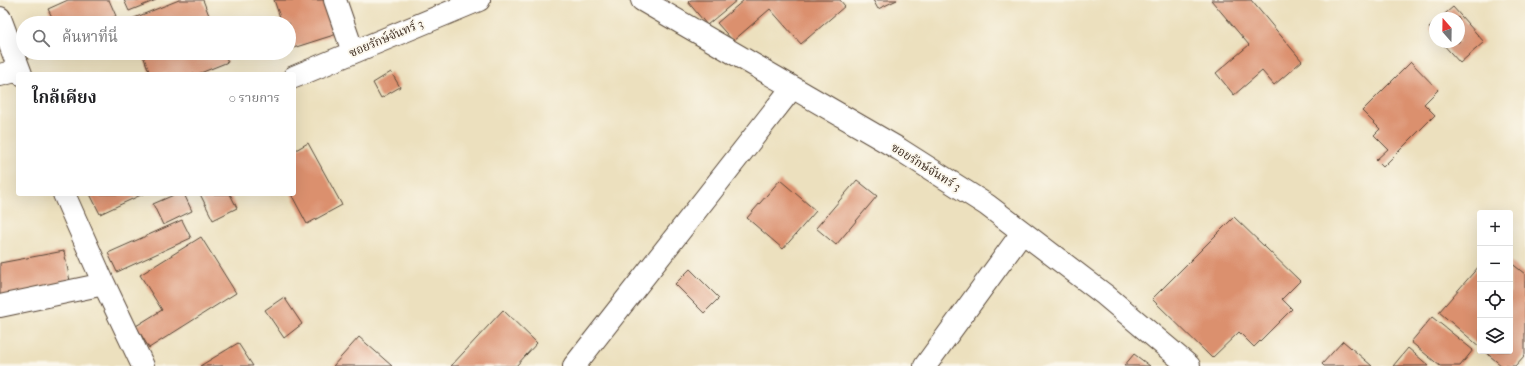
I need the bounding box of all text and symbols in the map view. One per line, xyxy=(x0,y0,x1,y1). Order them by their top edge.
north arrow xyxy=(1429,12,1465,48)
search box xyxy=(16,16,296,60)
street label: ซอยรักษ์จันทร์ 3 xyxy=(347,16,425,60)
icon: search xyxy=(30,27,52,49)
text: ค้นหาที่นี่ xyxy=(62,28,118,46)
text: ใกล้เคียง xyxy=(32,87,97,107)
text: 0 รายการ xyxy=(229,90,280,105)
street label: ซอยรักษ์จันทร์ 3 xyxy=(889,140,963,194)
map controls xyxy=(1477,210,1513,354)
button: + xyxy=(1477,210,1513,246)
button: − xyxy=(1477,246,1513,282)
button: locate xyxy=(1477,282,1513,318)
button: layers xyxy=(1477,318,1513,354)

